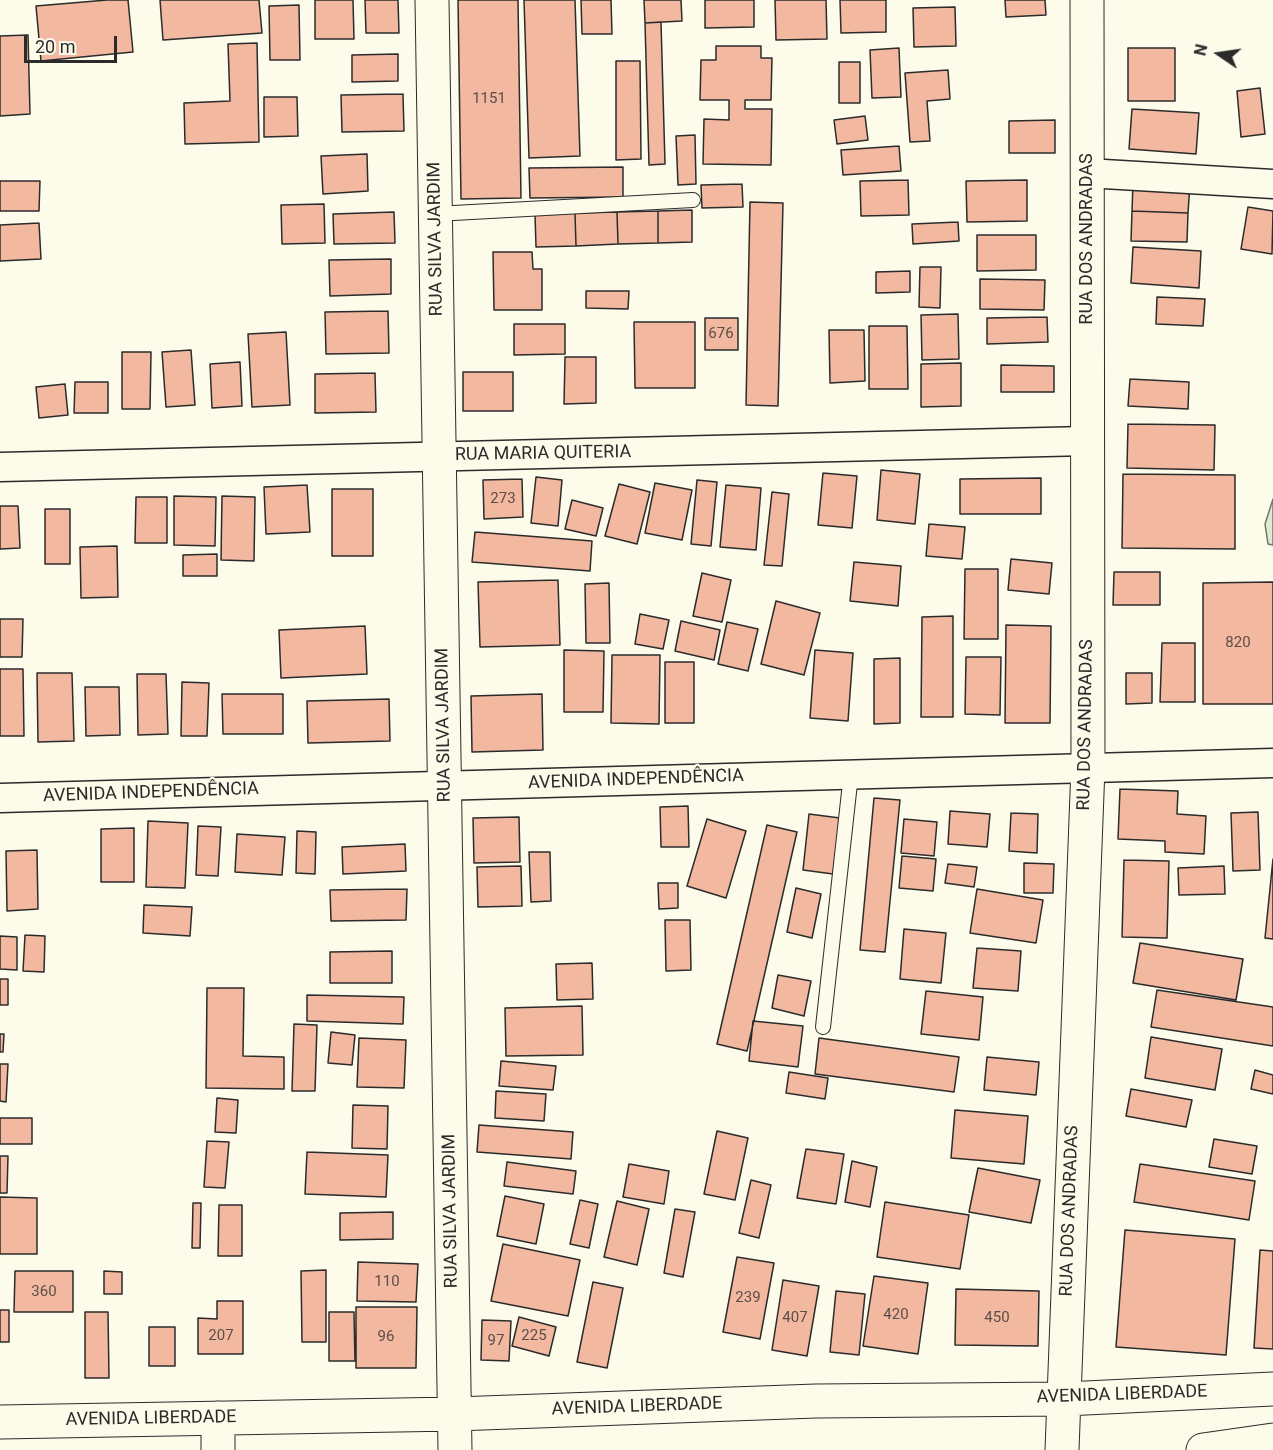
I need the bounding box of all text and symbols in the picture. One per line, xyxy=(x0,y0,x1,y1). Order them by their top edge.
scale bar xyxy=(27,24,120,62)
north arrow xyxy=(1189,24,1249,84)
text: 20 m xyxy=(35,36,75,57)
text: N xyxy=(1190,42,1211,57)
house number: 1151 xyxy=(472,90,506,108)
street label: RUA DOS ANDRADAS xyxy=(1076,153,1098,325)
street label: RUA SILVA JARDIM xyxy=(424,162,448,316)
house number: 676 xyxy=(708,325,734,343)
street label: RUA MARIA QUITERIA xyxy=(455,442,631,466)
house number: 273 xyxy=(490,490,516,508)
house number: 820 xyxy=(1225,634,1251,652)
street label: RUA DOS ANDRADAS xyxy=(1074,639,1098,811)
street label: RUA SILVA JARDIM xyxy=(432,648,456,802)
street label: AVENIDA INDEPENDÊNCIA xyxy=(528,765,744,795)
street label: AVENIDA INDEPENDÊNCIA xyxy=(43,778,259,808)
street label: RUA DOS ANDRADAS xyxy=(1056,1125,1084,1297)
street label: RUA SILVA JARDIM xyxy=(439,1134,463,1288)
house number: 110 xyxy=(374,1273,400,1291)
house number: 360 xyxy=(31,1283,57,1301)
house number: 239 xyxy=(735,1289,761,1307)
house number: 420 xyxy=(883,1306,909,1324)
house number: 407 xyxy=(782,1309,808,1327)
house number: 450 xyxy=(984,1309,1010,1327)
house number: 207 xyxy=(208,1327,234,1345)
house number: 225 xyxy=(521,1327,547,1345)
house number: 96 xyxy=(378,1328,394,1346)
house number: 97 xyxy=(488,1332,504,1350)
street label: AVENIDA LIBERDADE xyxy=(1036,1381,1208,1409)
street label: AVENIDA LIBERDADE xyxy=(551,1393,723,1421)
street label: AVENIDA LIBERDADE xyxy=(65,1407,237,1431)

